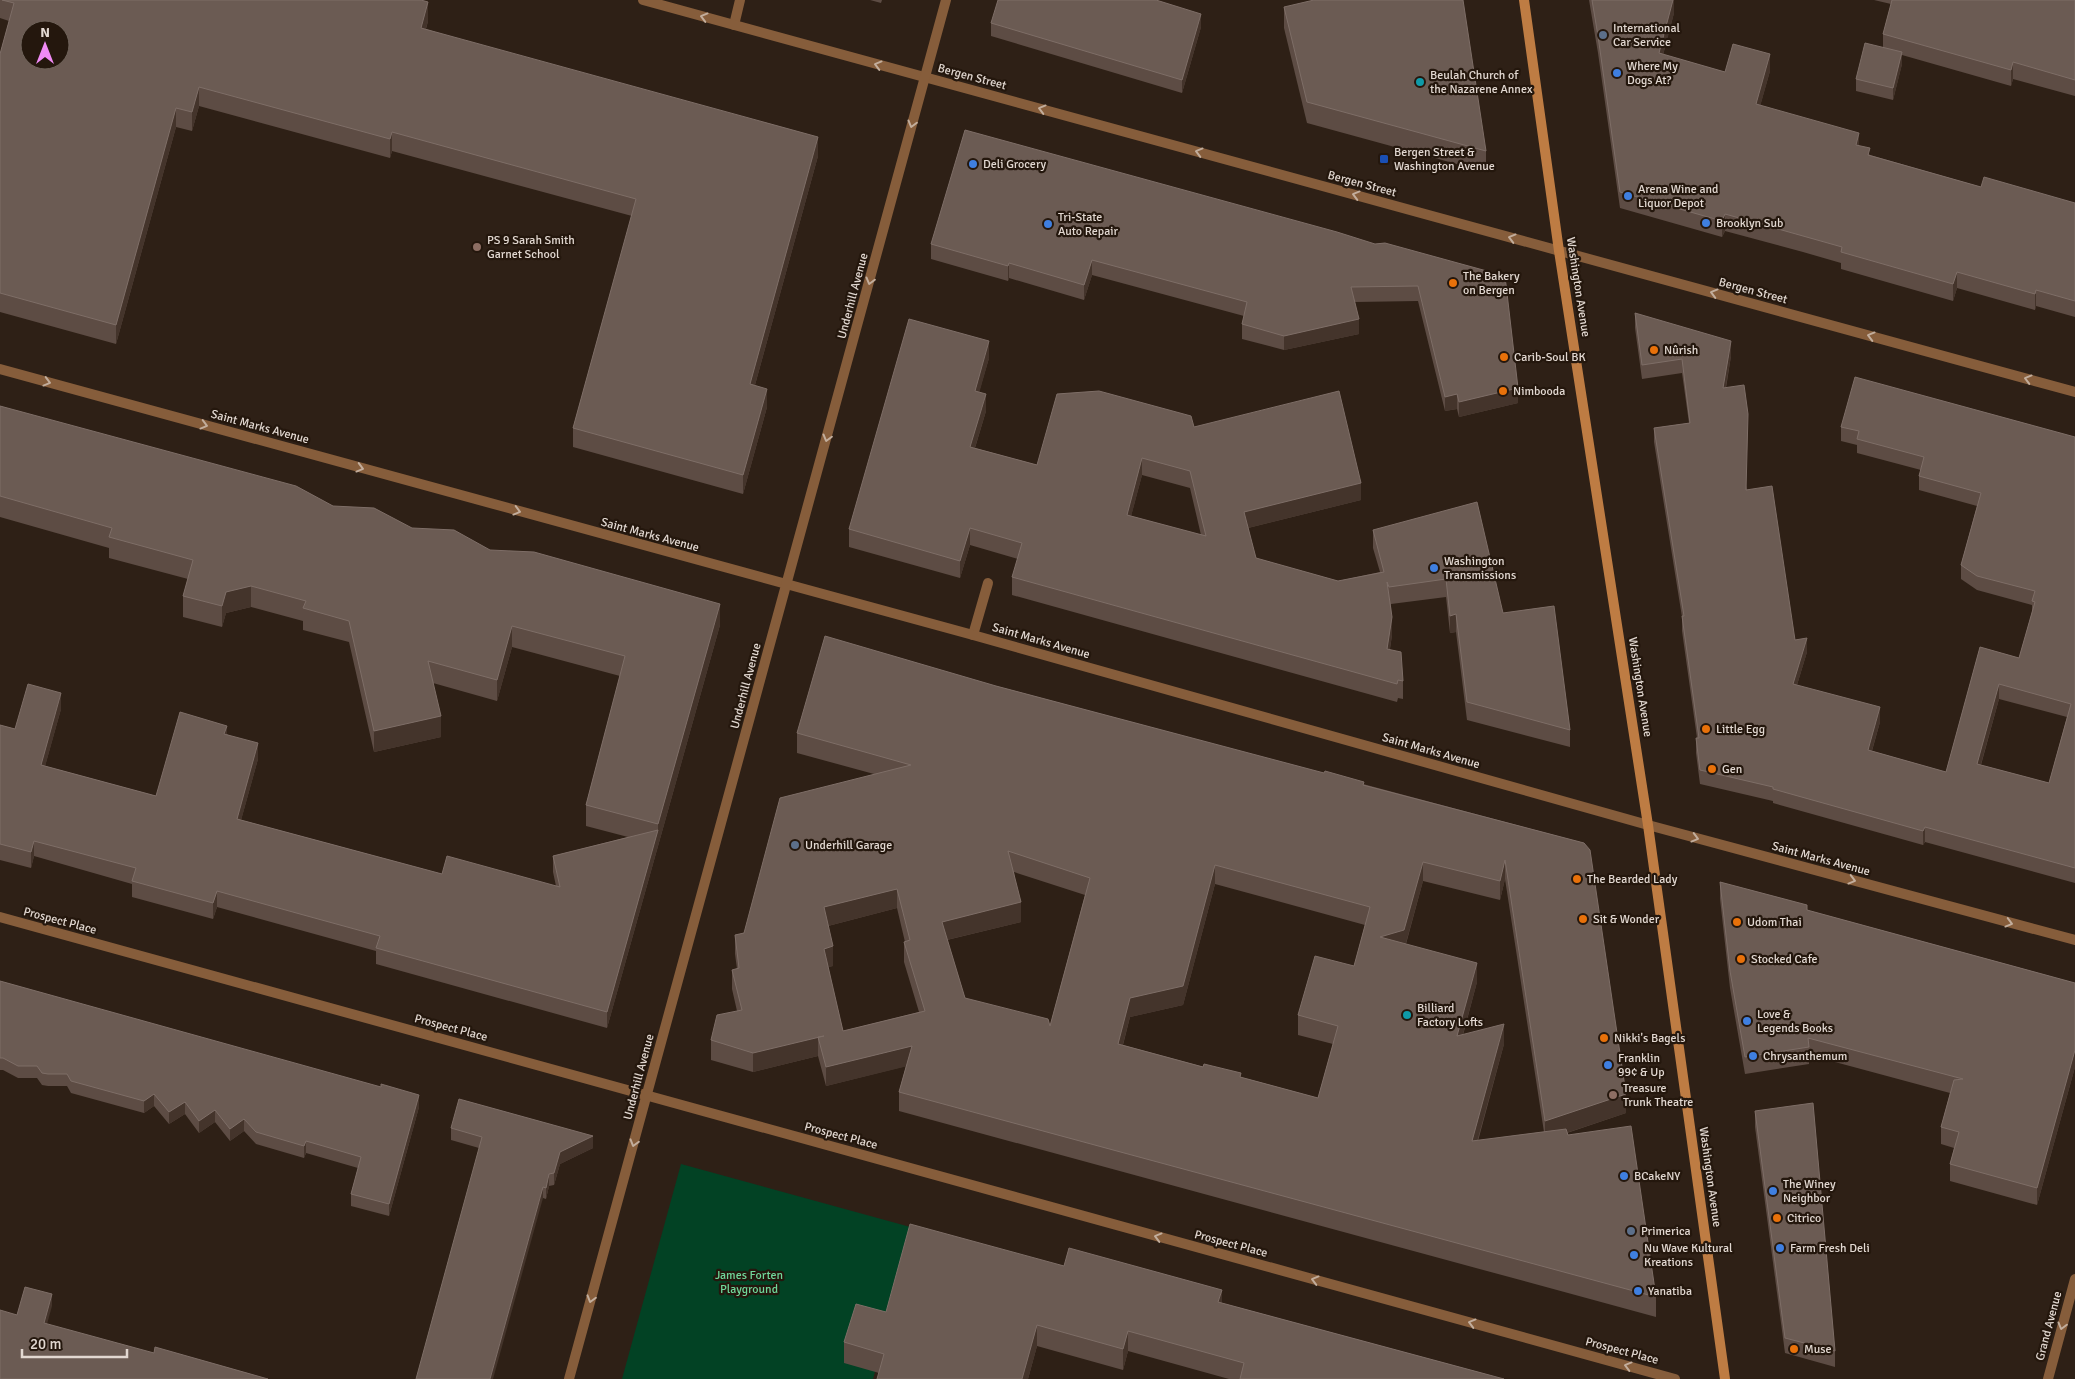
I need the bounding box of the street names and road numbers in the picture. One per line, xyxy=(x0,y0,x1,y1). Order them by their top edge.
street label: Bergen Street xyxy=(936,61,1008,93)
street label: Bergen Street xyxy=(1326,168,1398,200)
street label: Washington Avenue xyxy=(1563,236,1593,338)
street label: Underhill Avenue xyxy=(834,251,872,341)
street label: Bergen Street xyxy=(1717,275,1789,307)
street label: Saint Marks Avenue xyxy=(209,407,311,447)
street label: Saint Marks Avenue xyxy=(599,515,701,555)
street label: Saint Marks Avenue xyxy=(990,620,1092,662)
street label: Washington Avenue xyxy=(1625,636,1655,738)
street label: Underhill Avenue xyxy=(727,641,765,731)
street label: Saint Marks Avenue xyxy=(1380,730,1482,772)
street label: Saint Marks Avenue xyxy=(1770,839,1872,879)
street label: Prospect Place xyxy=(22,904,98,938)
street label: Prospect Place xyxy=(413,1011,489,1045)
street label: Underhill Avenue xyxy=(620,1032,658,1122)
street label: Prospect Place xyxy=(803,1119,879,1153)
street label: Washington Avenue xyxy=(1696,1126,1724,1228)
street label: Prospect Place xyxy=(1193,1227,1269,1261)
street label: Grand Avenue xyxy=(2033,1290,2065,1362)
street label: Prospect Place xyxy=(1584,1334,1660,1368)

